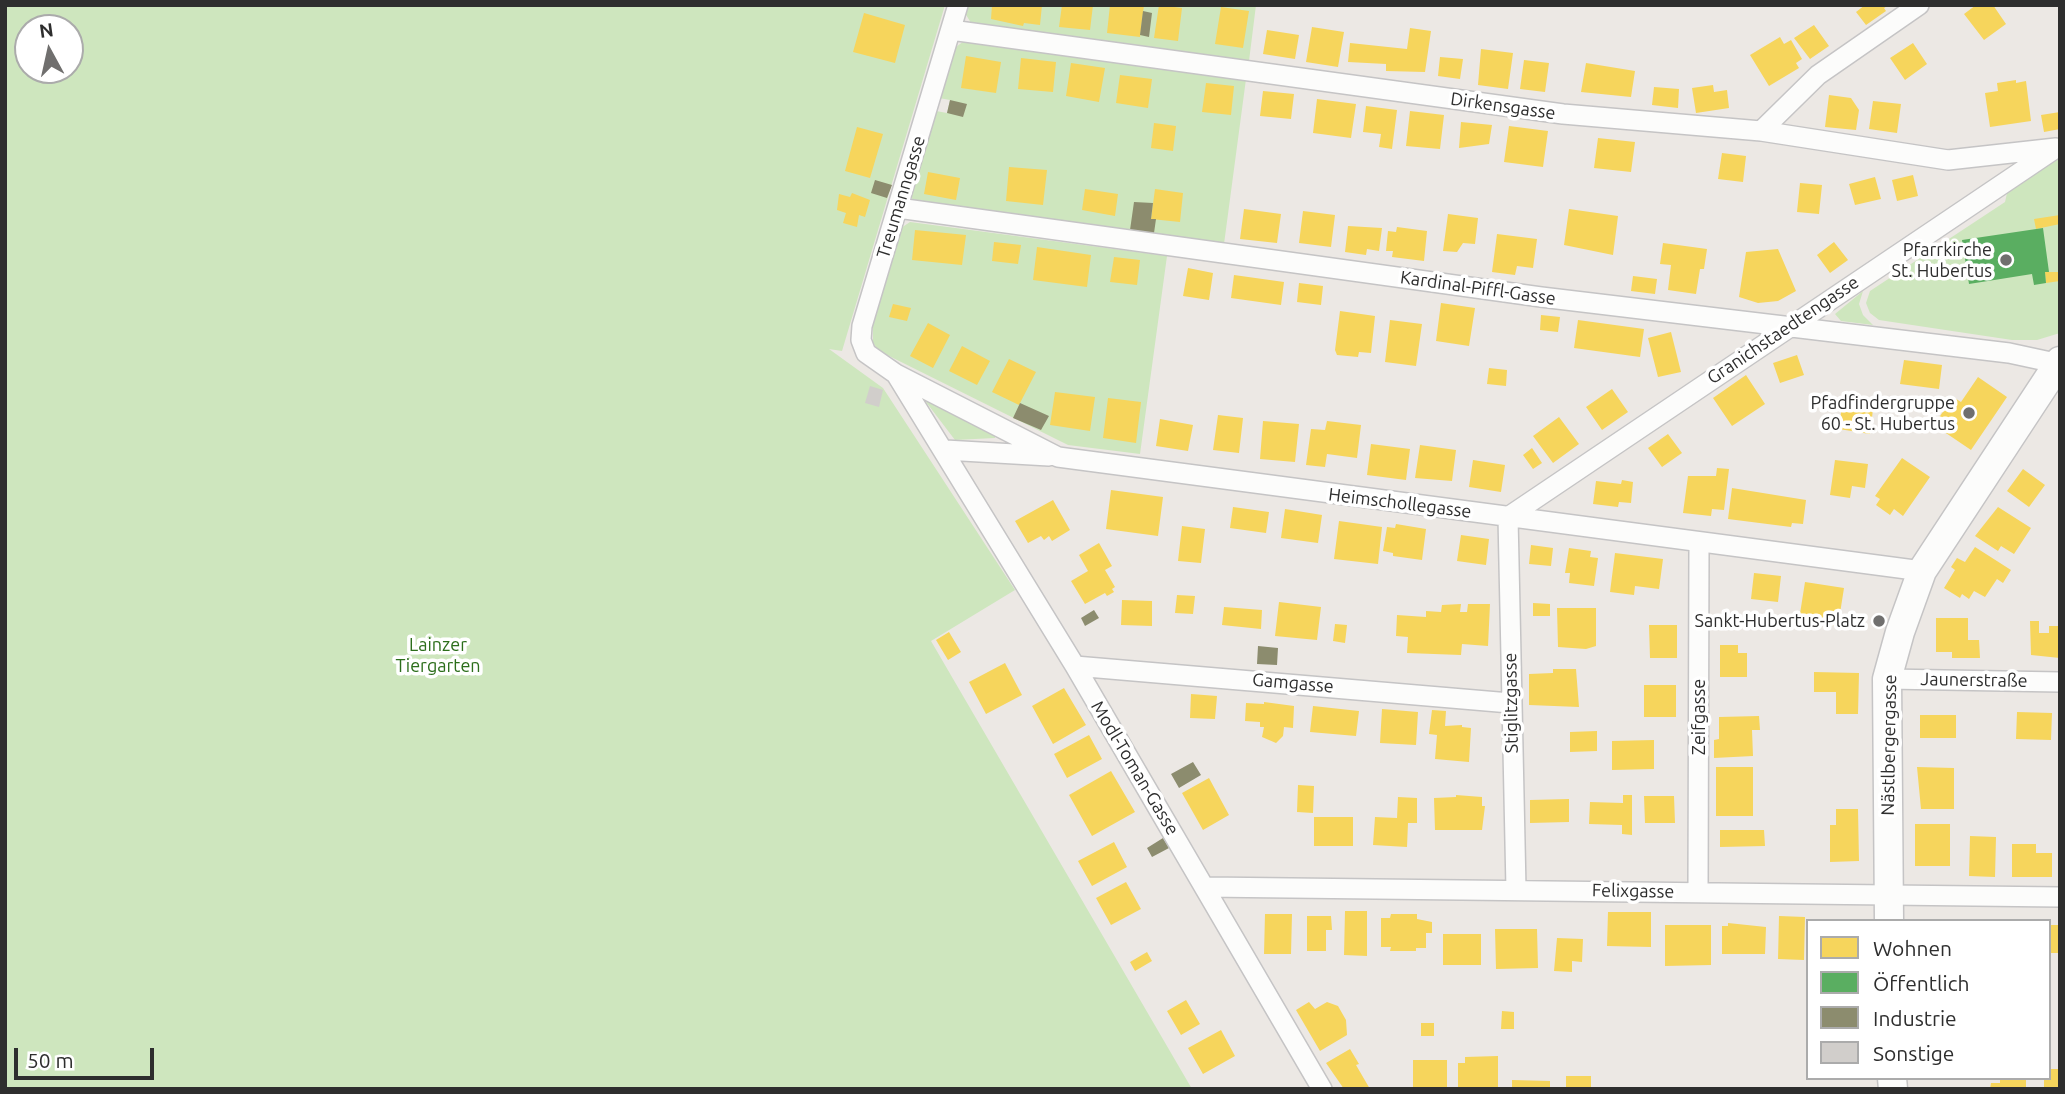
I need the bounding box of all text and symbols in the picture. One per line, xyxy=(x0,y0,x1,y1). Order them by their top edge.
north arrow xyxy=(14,14,84,84)
text: N xyxy=(38,18,55,42)
street label: Dirkensgasse xyxy=(1449,88,1557,124)
street label: Treumanngasse xyxy=(872,133,930,261)
place label: Pfarrkirche St. Hubertus xyxy=(1891,239,1992,282)
marker: Pfarrkirche St. Hubertus xyxy=(1998,252,2014,268)
street label: Kardinal-Piffl-Gasse xyxy=(1399,266,1557,310)
street label: Granichstaedtengasse xyxy=(1703,271,1863,389)
place label: Pfadfindergruppe 60 - St. Hubertus xyxy=(1810,392,1955,434)
marker: Pfadfindergruppe 60 - St. Hubertus xyxy=(1961,405,1977,421)
street label: Heimschollegasse xyxy=(1327,484,1473,522)
place label: Sankt-Hubertus-Platz xyxy=(1695,610,1865,632)
marker: Sankt-Hubertus-Platz xyxy=(1871,613,1887,629)
park label: Lainzer Tiergarten xyxy=(395,634,481,676)
street label: Stiglitzgasse xyxy=(1499,653,1523,753)
street label: Jaunerstraße xyxy=(1920,668,2028,692)
street label: Gamgasse xyxy=(1251,669,1335,697)
street label: Nästlbergergasse xyxy=(1877,674,1901,816)
street label: Zeifgasse xyxy=(1688,679,1710,755)
street label: Modl-Toman-Gasse xyxy=(1086,697,1184,839)
street label: Felixgasse xyxy=(1592,879,1674,903)
legend xyxy=(1806,919,2051,1080)
text: Wohnen xyxy=(1873,936,1952,960)
text: Öffentlich xyxy=(1873,971,1969,995)
text: Industrie xyxy=(1873,1006,1957,1030)
scale bar xyxy=(18,1034,158,1078)
text: Sonstige xyxy=(1873,1041,1954,1065)
text: 50 m xyxy=(27,1048,74,1072)

